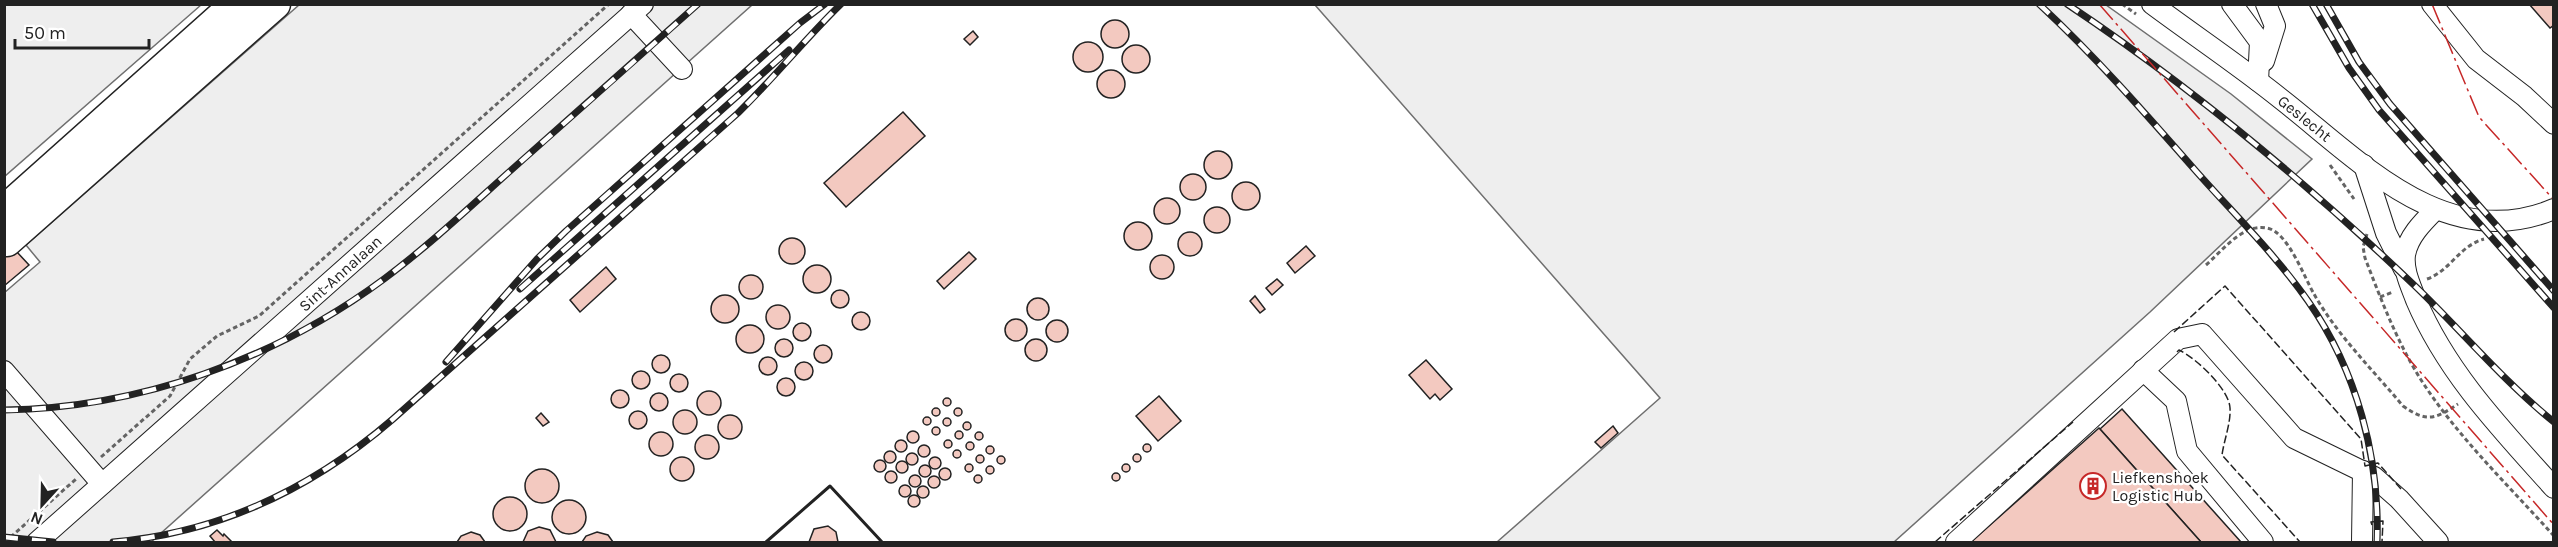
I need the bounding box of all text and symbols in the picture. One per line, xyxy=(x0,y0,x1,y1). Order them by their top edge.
scale bar xyxy=(15,12,148,50)
text: 50 m xyxy=(24,22,66,44)
street label: Geslecht xyxy=(2274,91,2335,146)
street label: Sint-Annalaan xyxy=(295,231,386,315)
place label: Liefkenshoek Logistic Hub xyxy=(2112,468,2209,505)
building icon: Liefkenshoek Logistic Hub xyxy=(2078,471,2108,501)
north arrow xyxy=(12,475,72,535)
text: N xyxy=(28,507,45,529)

